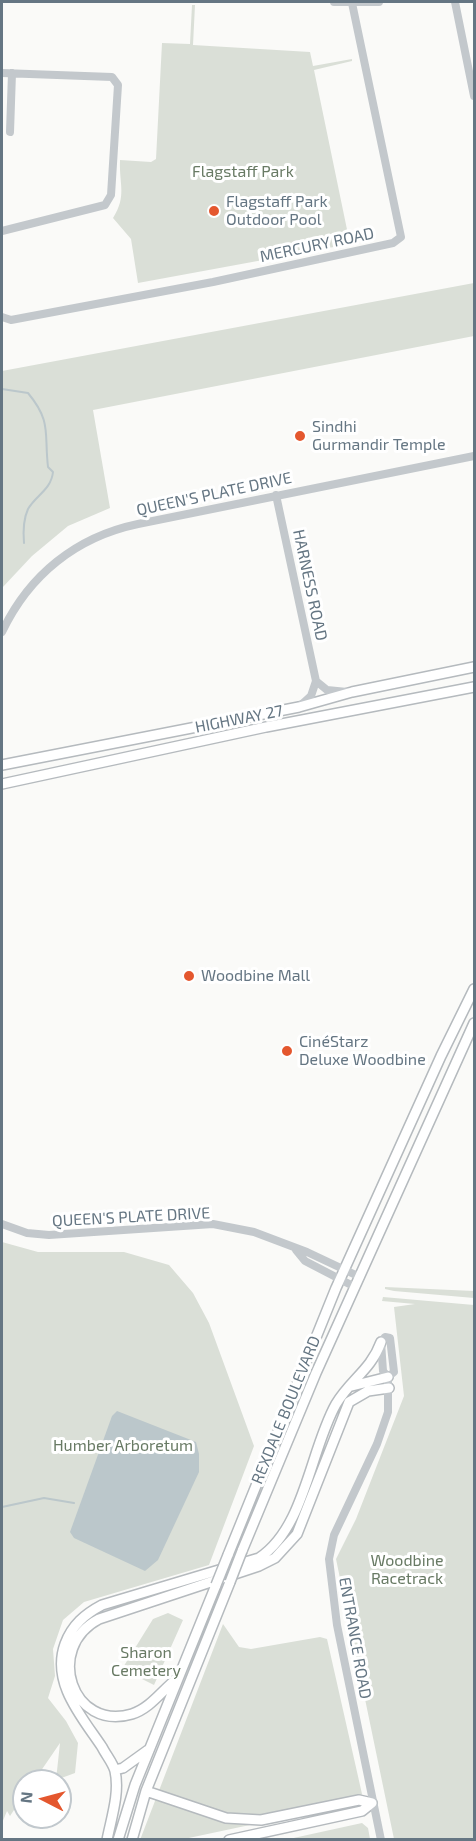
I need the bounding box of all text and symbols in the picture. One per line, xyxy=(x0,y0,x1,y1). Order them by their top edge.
park label: Flagstaff Park xyxy=(192,162,294,182)
place label: Flagstaff Park Outdoor Pool xyxy=(226,192,328,230)
marker: Flagstaff Park Outdoor Pool xyxy=(207,204,221,218)
street label: MERCURY ROAD xyxy=(258,224,376,266)
place label: Sindhi Gurmandir Temple xyxy=(312,417,446,455)
marker: Sindhi Gurmandir Temple xyxy=(293,429,307,443)
street label: QUEEN'S PLATE DRIVE xyxy=(135,468,293,520)
street label: HARNESS ROAD xyxy=(289,528,331,642)
street label: HIGHWAY 27 xyxy=(193,701,285,737)
place label: Woodbine Mall xyxy=(201,966,310,986)
marker: Woodbine Mall xyxy=(182,969,196,983)
place label: CinéStarz Deluxe Woodbine xyxy=(299,1032,426,1070)
marker: CinéStarz Deluxe Woodbine xyxy=(280,1044,294,1058)
street label: QUEEN'S PLATE DRIVE xyxy=(51,1203,211,1231)
street label: REXDALE BOULEVARD xyxy=(248,1333,324,1487)
park label: Humber Arboretum xyxy=(53,1436,193,1456)
park label: Woodbine Racetrack xyxy=(370,1551,444,1589)
street label: ENTRANCE ROAD xyxy=(335,1576,375,1700)
park label: Sharon Cemetery xyxy=(111,1643,181,1681)
north arrow xyxy=(12,1769,72,1829)
text: N xyxy=(16,1791,36,1804)

